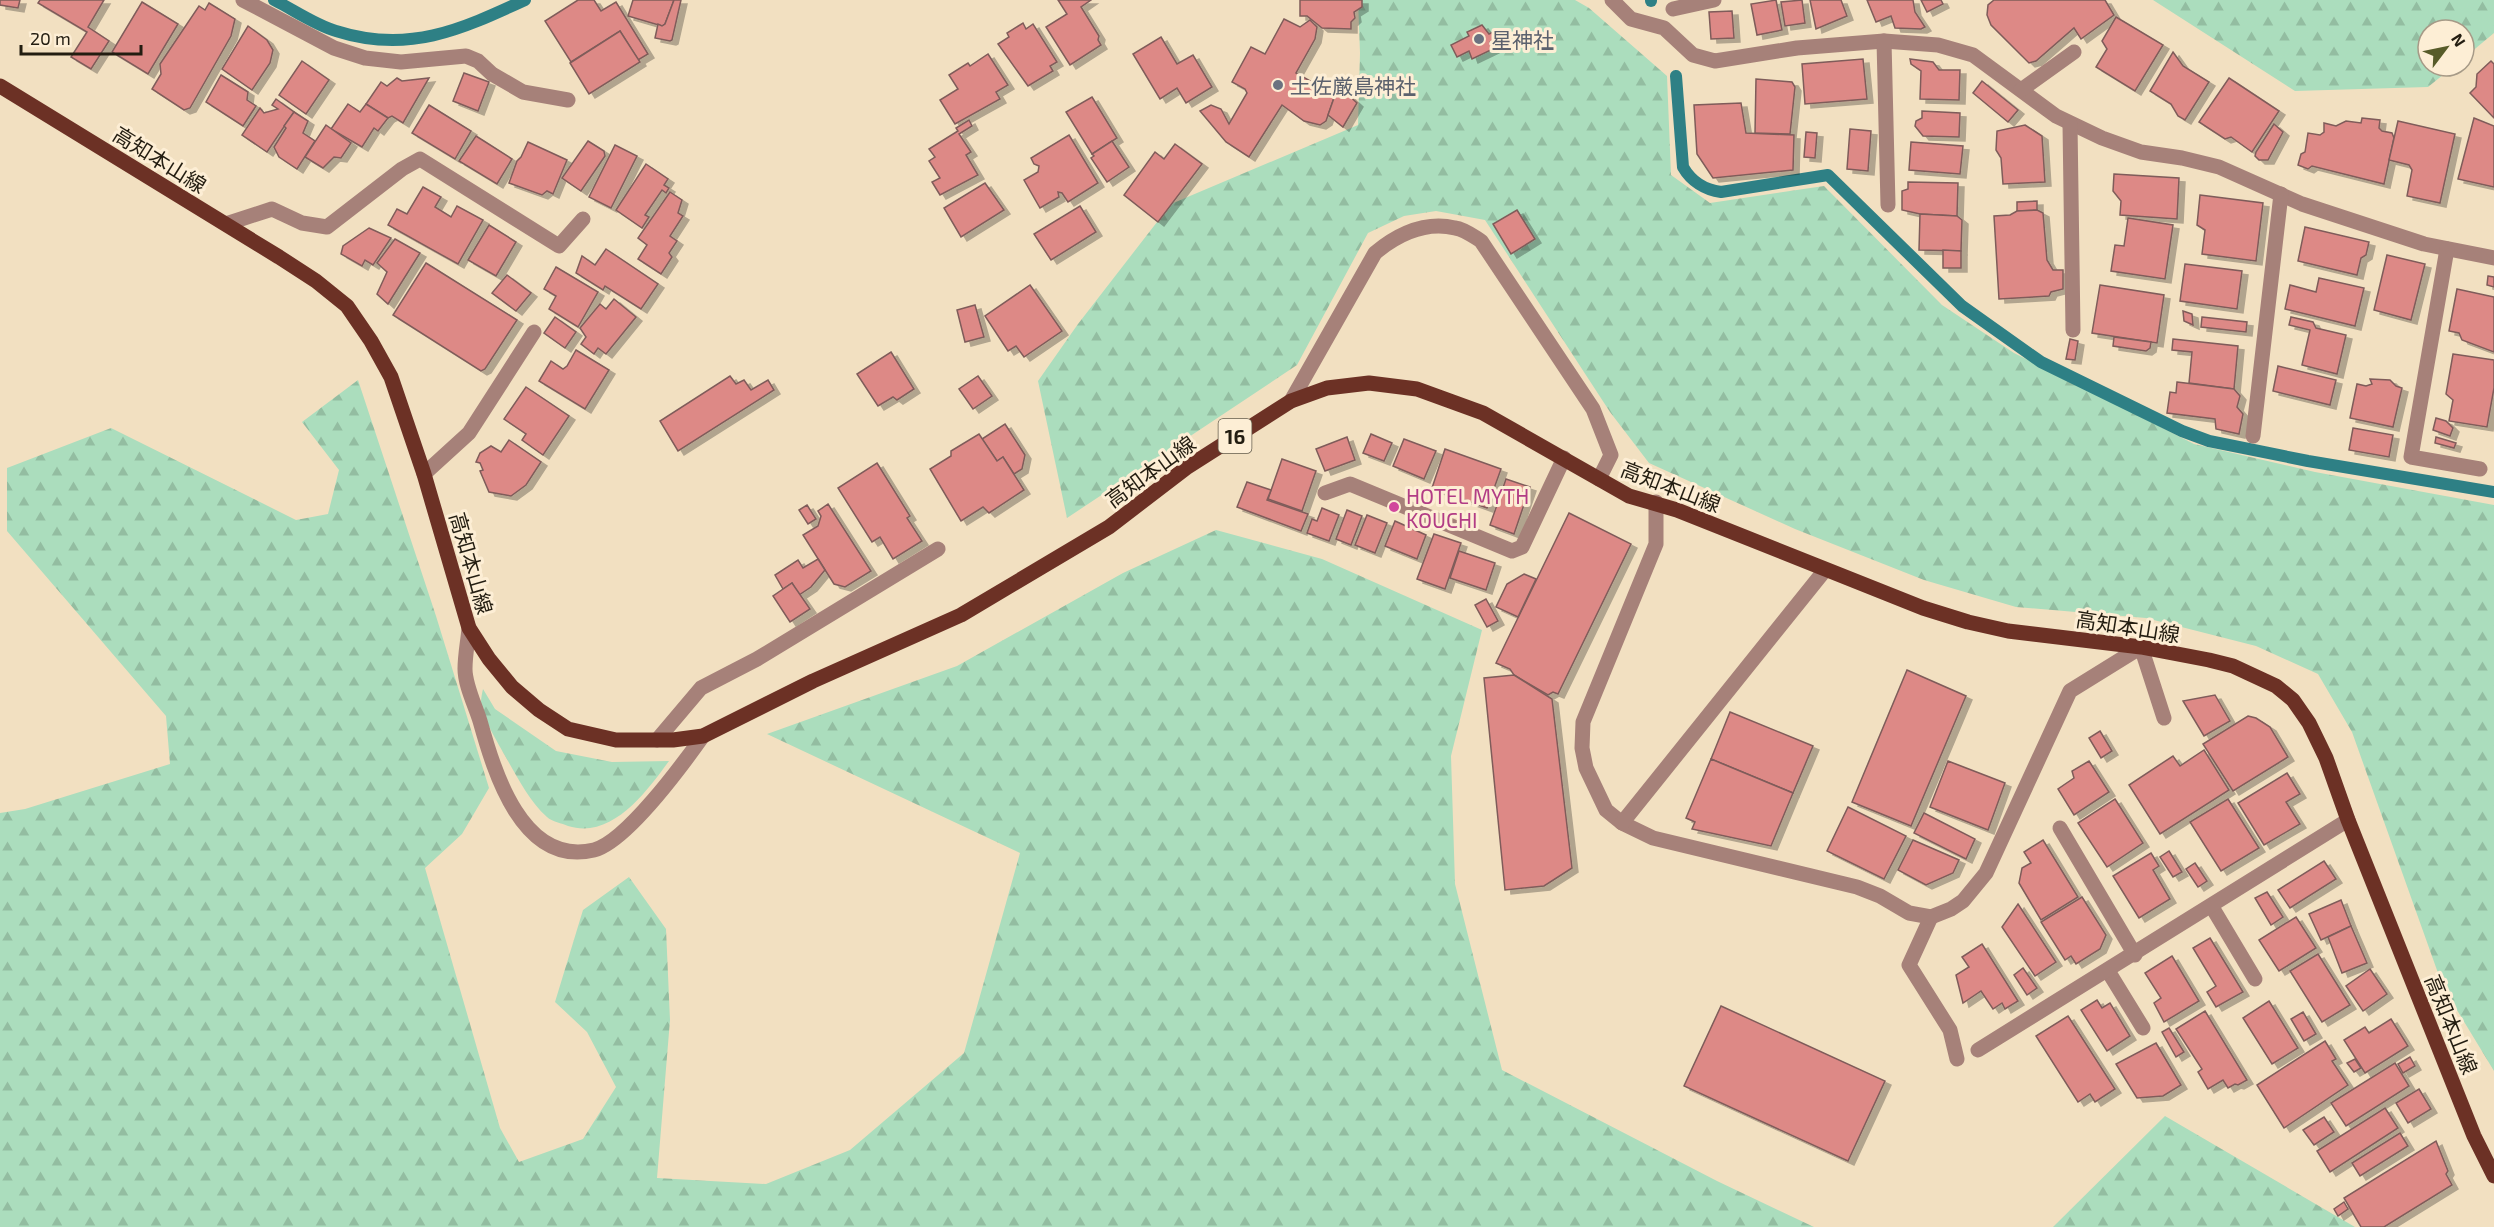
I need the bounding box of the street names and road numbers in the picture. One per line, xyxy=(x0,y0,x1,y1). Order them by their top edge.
street label: 高知本山線 xyxy=(109,121,211,197)
road number: 16 xyxy=(1218,419,1252,453)
street label: 高知本山線 xyxy=(1100,430,1200,512)
street label: 高知本山線 xyxy=(1618,456,1724,516)
street label: 高知本山線 xyxy=(446,509,498,617)
street label: 高知本山線 xyxy=(2074,605,2182,647)
street label: 高知本山線 xyxy=(2421,971,2483,1077)

